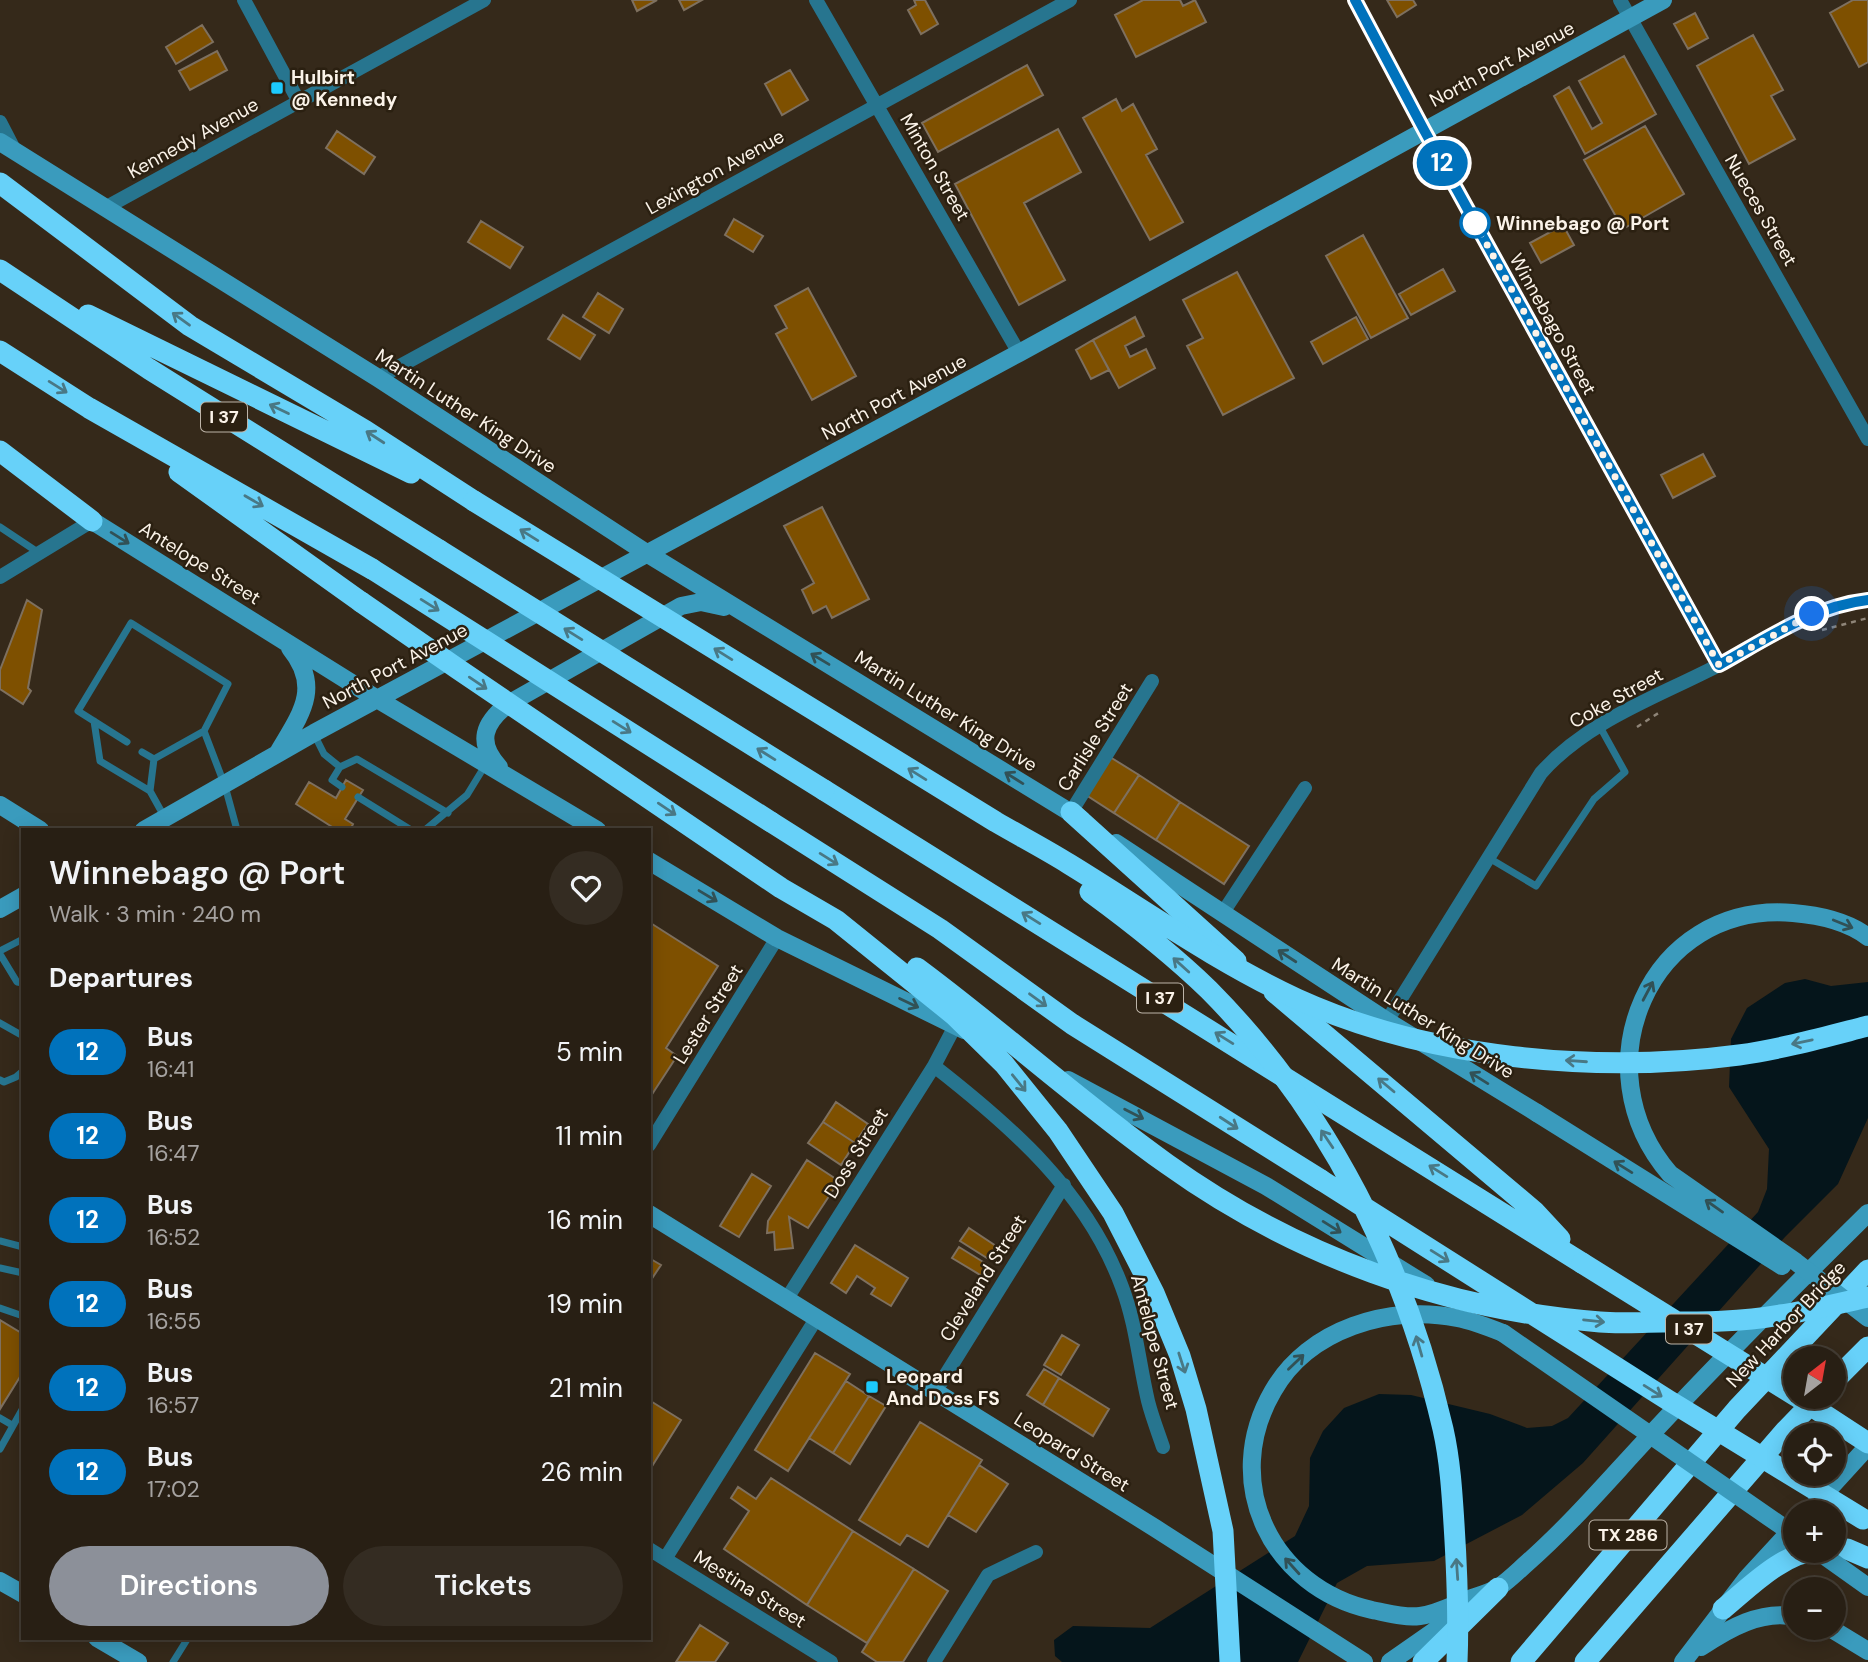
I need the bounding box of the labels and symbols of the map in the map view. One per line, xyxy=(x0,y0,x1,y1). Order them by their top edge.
street label: North Port Avenue xyxy=(1425,15,1579,113)
place label: Hulbirt @ Kennedy xyxy=(291,65,398,112)
marker: Hulbirt @ Kennedy xyxy=(269,80,285,96)
street label: Kennedy Avenue xyxy=(123,92,263,184)
street label: Minton Street xyxy=(894,109,976,225)
street label: Lexington Avenue xyxy=(641,124,789,220)
line badge: 12 xyxy=(1410,140,1474,186)
street label: Nueces Street xyxy=(1719,150,1803,270)
marker: Winnebago @ Port xyxy=(1460,208,1490,238)
place label: Winnebago @ Port xyxy=(1496,211,1669,236)
street label: Winnebago Street xyxy=(1504,249,1602,399)
one-way arrow xyxy=(172,312,191,326)
street label: Martin Luther King Drive xyxy=(371,343,561,479)
street label: North Port Avenue xyxy=(817,348,971,446)
one-way arrow xyxy=(47,381,67,395)
one-way arrow xyxy=(269,401,290,415)
road number: I 37 xyxy=(201,402,247,432)
one-way arrow xyxy=(366,430,386,444)
one-way arrow xyxy=(244,495,264,509)
street label: Antelope Street xyxy=(135,516,265,610)
one-way arrow xyxy=(520,527,540,541)
one-way arrow xyxy=(110,532,130,546)
your location xyxy=(1794,596,1829,631)
one-way arrow xyxy=(420,598,439,613)
street label: North Port Avenue xyxy=(318,617,472,715)
one-way arrow xyxy=(564,626,583,641)
street label: Martin Luther King Drive xyxy=(850,645,1042,777)
one-way arrow xyxy=(714,647,733,662)
one-way arrow xyxy=(811,651,831,665)
street label: Coke Street xyxy=(1565,662,1667,734)
one-way arrow xyxy=(468,676,487,690)
street label: Carlisle Street xyxy=(1052,678,1138,796)
one-way arrow xyxy=(612,720,631,735)
one-way arrow xyxy=(757,747,776,762)
one-way arrow xyxy=(907,766,927,780)
one-way arrow xyxy=(1005,770,1025,784)
one-way arrow xyxy=(657,802,676,817)
one-way arrow xyxy=(819,851,838,866)
one-way arrow xyxy=(697,890,717,904)
one-way arrow xyxy=(1021,911,1041,925)
one-way arrow xyxy=(1832,918,1853,931)
one-way arrow xyxy=(1277,949,1297,963)
street label: Martin Luther King Drive xyxy=(1327,952,1519,1084)
one-way arrow xyxy=(1173,957,1190,974)
street label: Lester Street xyxy=(667,959,749,1069)
one-way arrow xyxy=(1641,981,1655,1002)
road number: I 37 xyxy=(1137,984,1183,1013)
one-way arrow xyxy=(1028,993,1047,1007)
one-way arrow xyxy=(898,996,918,1010)
one-way arrow xyxy=(1215,1031,1235,1045)
one-way arrow xyxy=(1791,1036,1814,1050)
one-way arrow xyxy=(1565,1054,1588,1067)
one-way arrow xyxy=(1469,1070,1489,1084)
one-way arrow xyxy=(1012,1073,1027,1091)
one-way arrow xyxy=(1377,1077,1395,1093)
street label: Doss Street xyxy=(818,1103,894,1203)
one-way arrow xyxy=(1124,1108,1144,1122)
one-way arrow xyxy=(1219,1116,1238,1131)
one-way arrow xyxy=(1320,1130,1334,1149)
one-way arrow xyxy=(1613,1160,1633,1174)
one-way arrow xyxy=(1429,1164,1449,1178)
one-way arrow xyxy=(1705,1199,1724,1213)
street label: Cleveland Street xyxy=(934,1210,1032,1346)
one-way arrow xyxy=(1322,1220,1342,1234)
one-way arrow xyxy=(1430,1249,1450,1263)
street label: New Harbor Bridge xyxy=(1721,1255,1851,1393)
street label: Antelope Street xyxy=(1125,1272,1185,1412)
road number: I 37 xyxy=(1666,1314,1712,1344)
one-way arrow xyxy=(1582,1315,1605,1328)
one-way arrow xyxy=(1412,1335,1425,1357)
north arrow xyxy=(1783,1346,1846,1409)
one-way arrow xyxy=(1177,1351,1189,1373)
one-way arrow xyxy=(1287,1353,1304,1370)
place label: Leopard And Doss FS xyxy=(886,1364,1000,1411)
marker: Leopard And Doss FS xyxy=(864,1379,880,1395)
one-way arrow xyxy=(1643,1384,1663,1398)
street label: Leopard Street xyxy=(1010,1407,1134,1497)
road number: TX 286 xyxy=(1590,1520,1666,1550)
street label: Mestina Street xyxy=(689,1544,811,1634)
one-way arrow xyxy=(1285,1557,1301,1575)
one-way arrow xyxy=(1450,1559,1463,1581)

